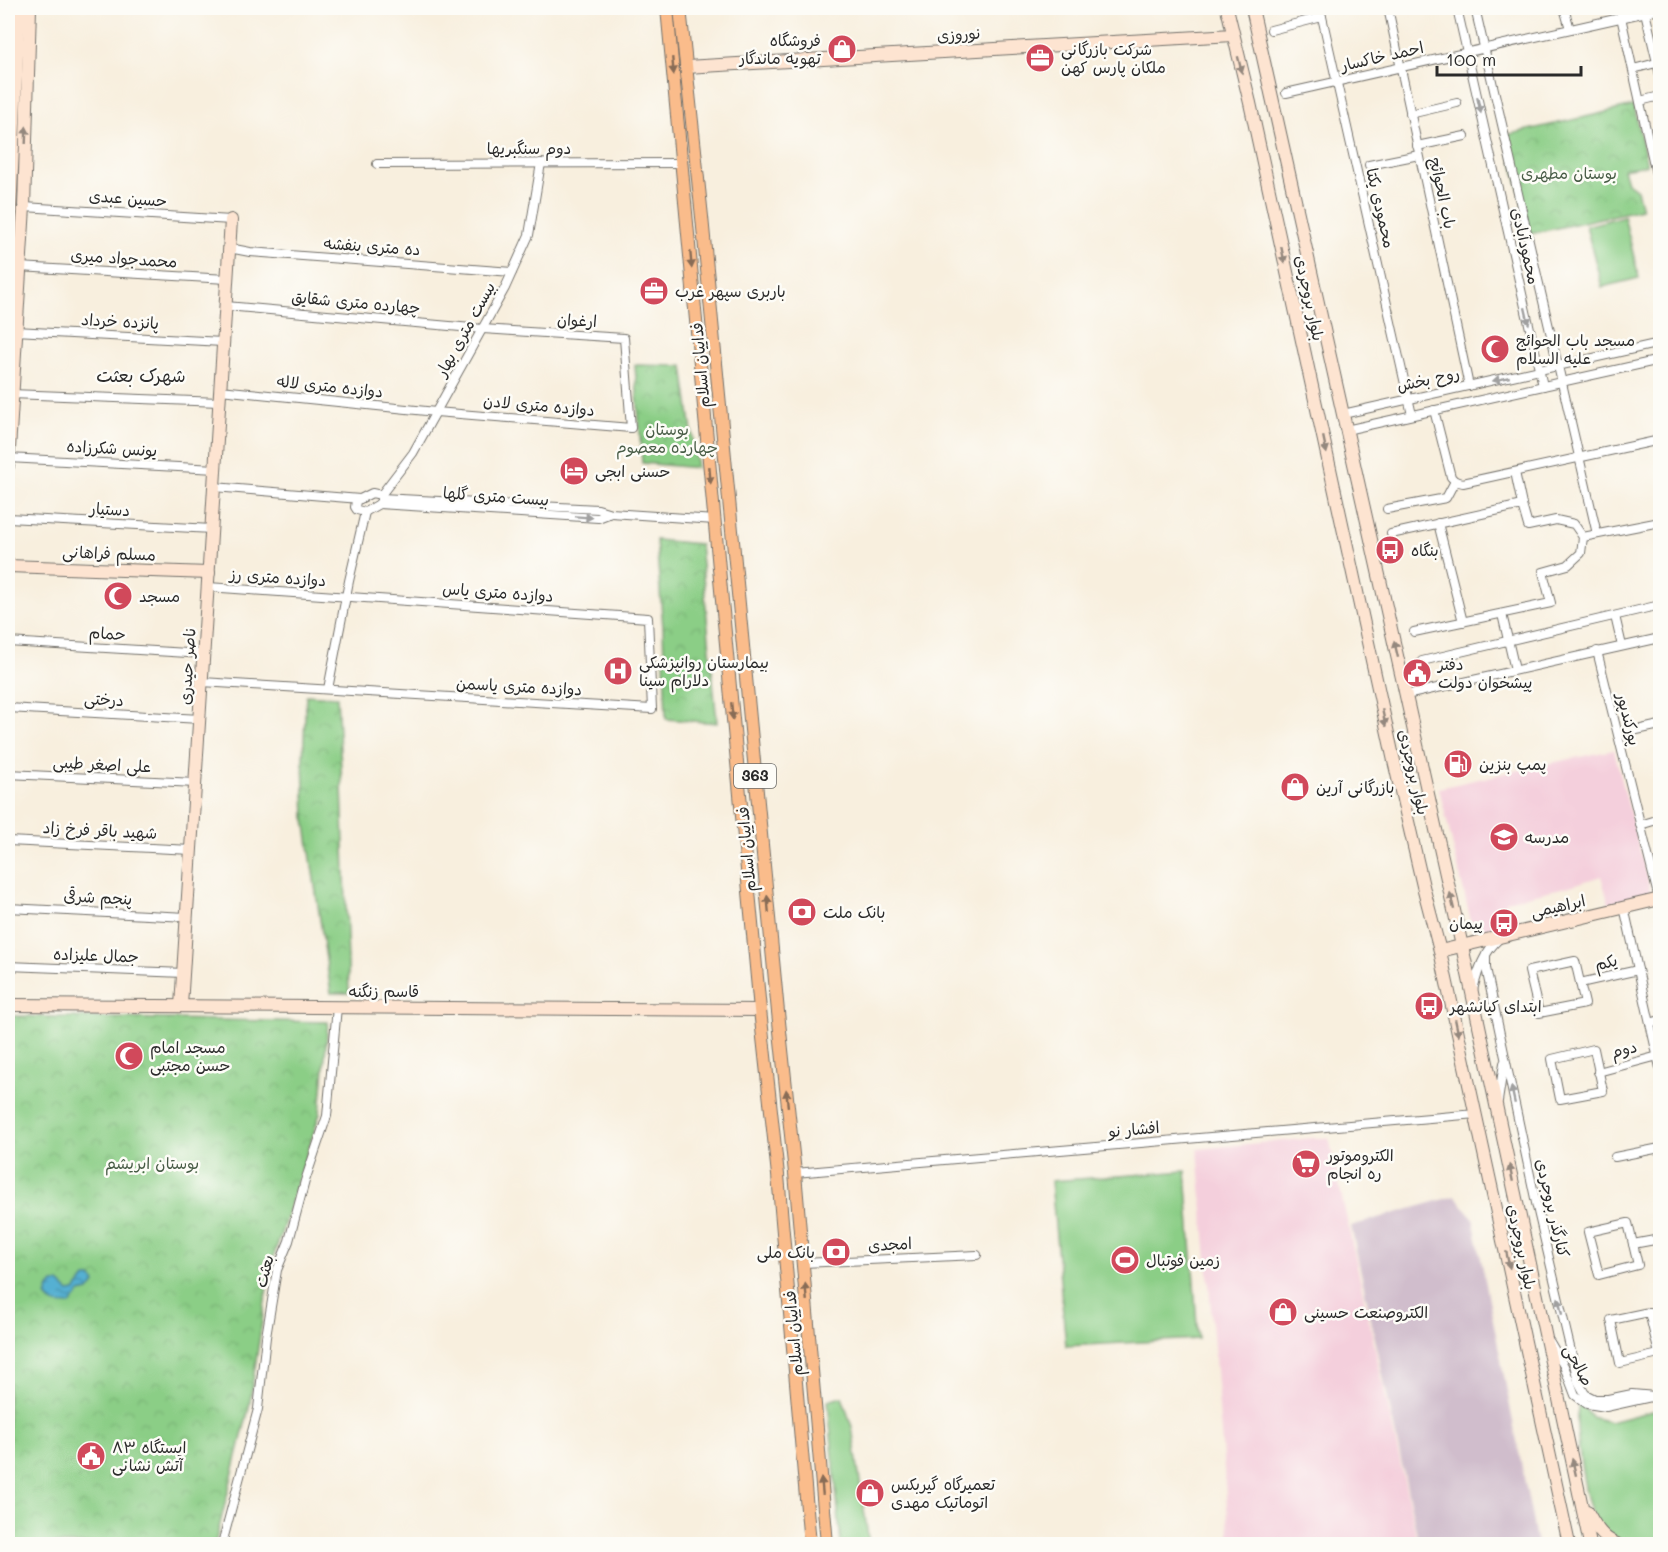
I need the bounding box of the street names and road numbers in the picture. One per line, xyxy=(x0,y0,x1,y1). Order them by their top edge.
street label: نوروزی xyxy=(936,21,982,47)
street label: احمد خاکسار xyxy=(1336,36,1425,76)
street label: دوم سنگبریها xyxy=(487,137,571,161)
street label: باب الحوائج xyxy=(1425,155,1461,231)
street label: محمودی یکتا xyxy=(1361,166,1401,250)
street label: حسین عبدی xyxy=(88,184,168,211)
street label: محمودآبادی xyxy=(1507,205,1545,287)
street label: ده متری بنفشه xyxy=(323,232,421,259)
street label: محمدجواد میری xyxy=(70,243,178,273)
street label: بلوار بروجردی xyxy=(1290,253,1330,343)
street label: بیست متری بهار xyxy=(429,278,499,382)
street label: چهارده متری شقایق xyxy=(291,285,421,319)
street label: پانزده خرداد xyxy=(81,308,159,334)
street label: ارغوان xyxy=(556,308,598,332)
street label: فداییان اسلام xyxy=(685,321,717,409)
street label: روح بخش xyxy=(1395,362,1461,396)
street label: دوازده متری لاله xyxy=(276,369,384,402)
street label: دوازده متری لادن xyxy=(482,389,596,420)
street label: یونس شکرزاده xyxy=(66,435,158,461)
street label: بیست متری گلها xyxy=(442,481,550,510)
street label: دستیار xyxy=(87,497,131,520)
street label: مسلم فراهانی xyxy=(62,540,156,568)
street label: دوازده متری رز xyxy=(227,563,327,590)
street label: دوازده متری یاس xyxy=(442,577,554,606)
street label: حمام xyxy=(88,621,126,647)
street label: ناصر حیدری xyxy=(173,626,200,706)
street label: دوازده متری یاسمن xyxy=(455,672,583,699)
street label: درختی xyxy=(84,687,124,711)
street label: پورکندپور xyxy=(1612,689,1646,748)
street label: بلوار بروجردی xyxy=(1393,727,1435,817)
street label: علی اصغر طیبی xyxy=(52,750,152,778)
road number: 363 xyxy=(734,764,776,788)
street label: فداییان اسلام xyxy=(731,805,763,893)
street label: شهید باقر فرخ زاد xyxy=(42,816,158,844)
street label: پنجم شرقی xyxy=(63,884,133,912)
street label: ابراهیمی xyxy=(1529,889,1587,923)
street label: جمال علیزاده xyxy=(53,943,139,966)
street label: یکم xyxy=(1592,949,1620,977)
street label: قاسم زنگنه xyxy=(349,980,419,1004)
street label: دوم xyxy=(1609,1035,1640,1065)
street label: افشار نو xyxy=(1106,1116,1160,1142)
street label: کنارگذر بروجردی xyxy=(1532,1156,1575,1260)
street label: بلوار بروجردی xyxy=(1502,1202,1542,1292)
street label: امجدی xyxy=(867,1232,913,1255)
street label: بعثت xyxy=(249,1252,278,1289)
street label: فداییان اسلام xyxy=(778,1289,810,1377)
street label: صالحی xyxy=(1559,1340,1599,1390)

